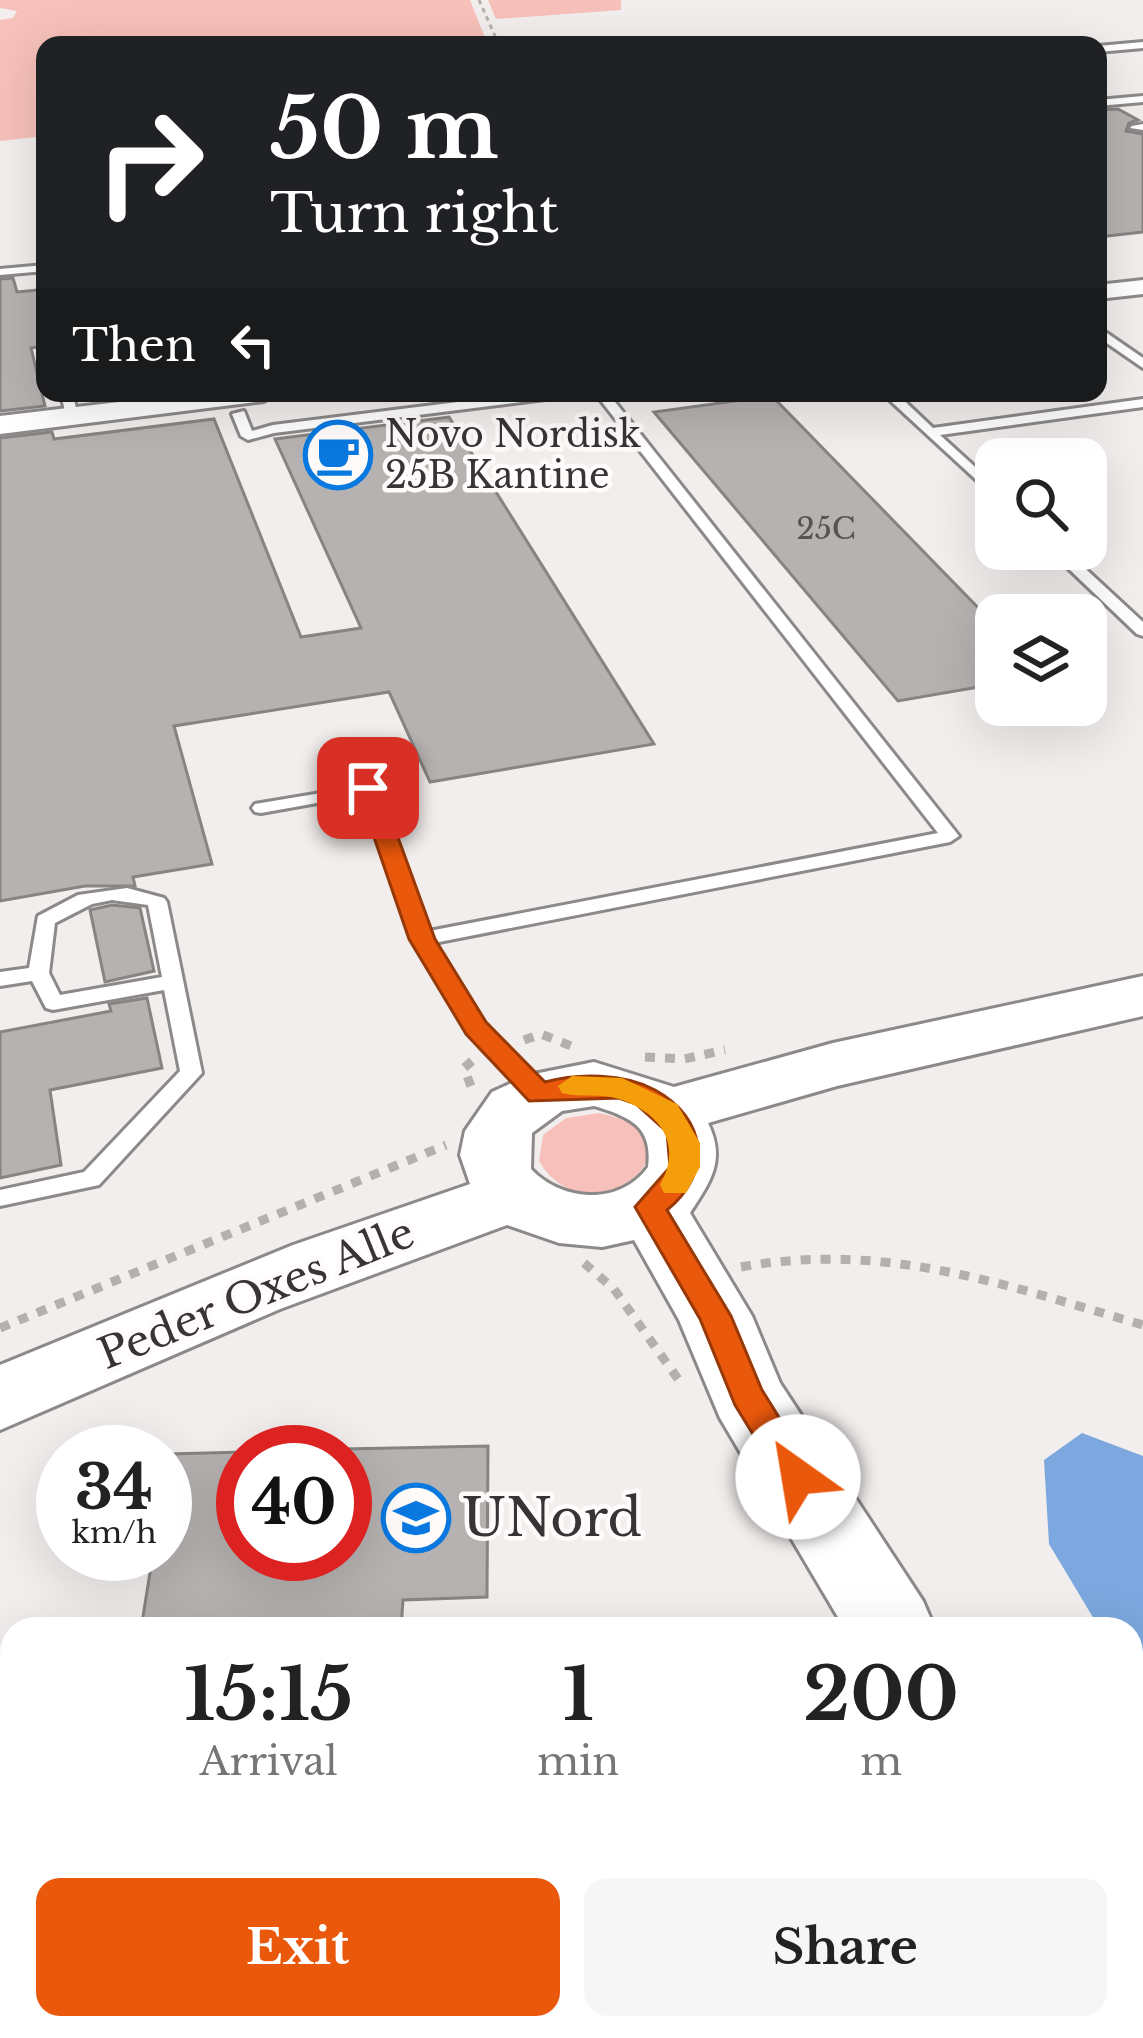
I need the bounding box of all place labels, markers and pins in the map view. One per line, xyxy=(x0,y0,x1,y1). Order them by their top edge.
place label: Novo Nordisk 25B Kantine xyxy=(385,412,641,498)
cafe icon: Novo Nordisk 25B Kantine xyxy=(303,420,373,490)
pin xyxy=(317,737,419,839)
school or university icon: UNord xyxy=(381,1483,451,1553)
place label: UNord xyxy=(462,1487,642,1550)

